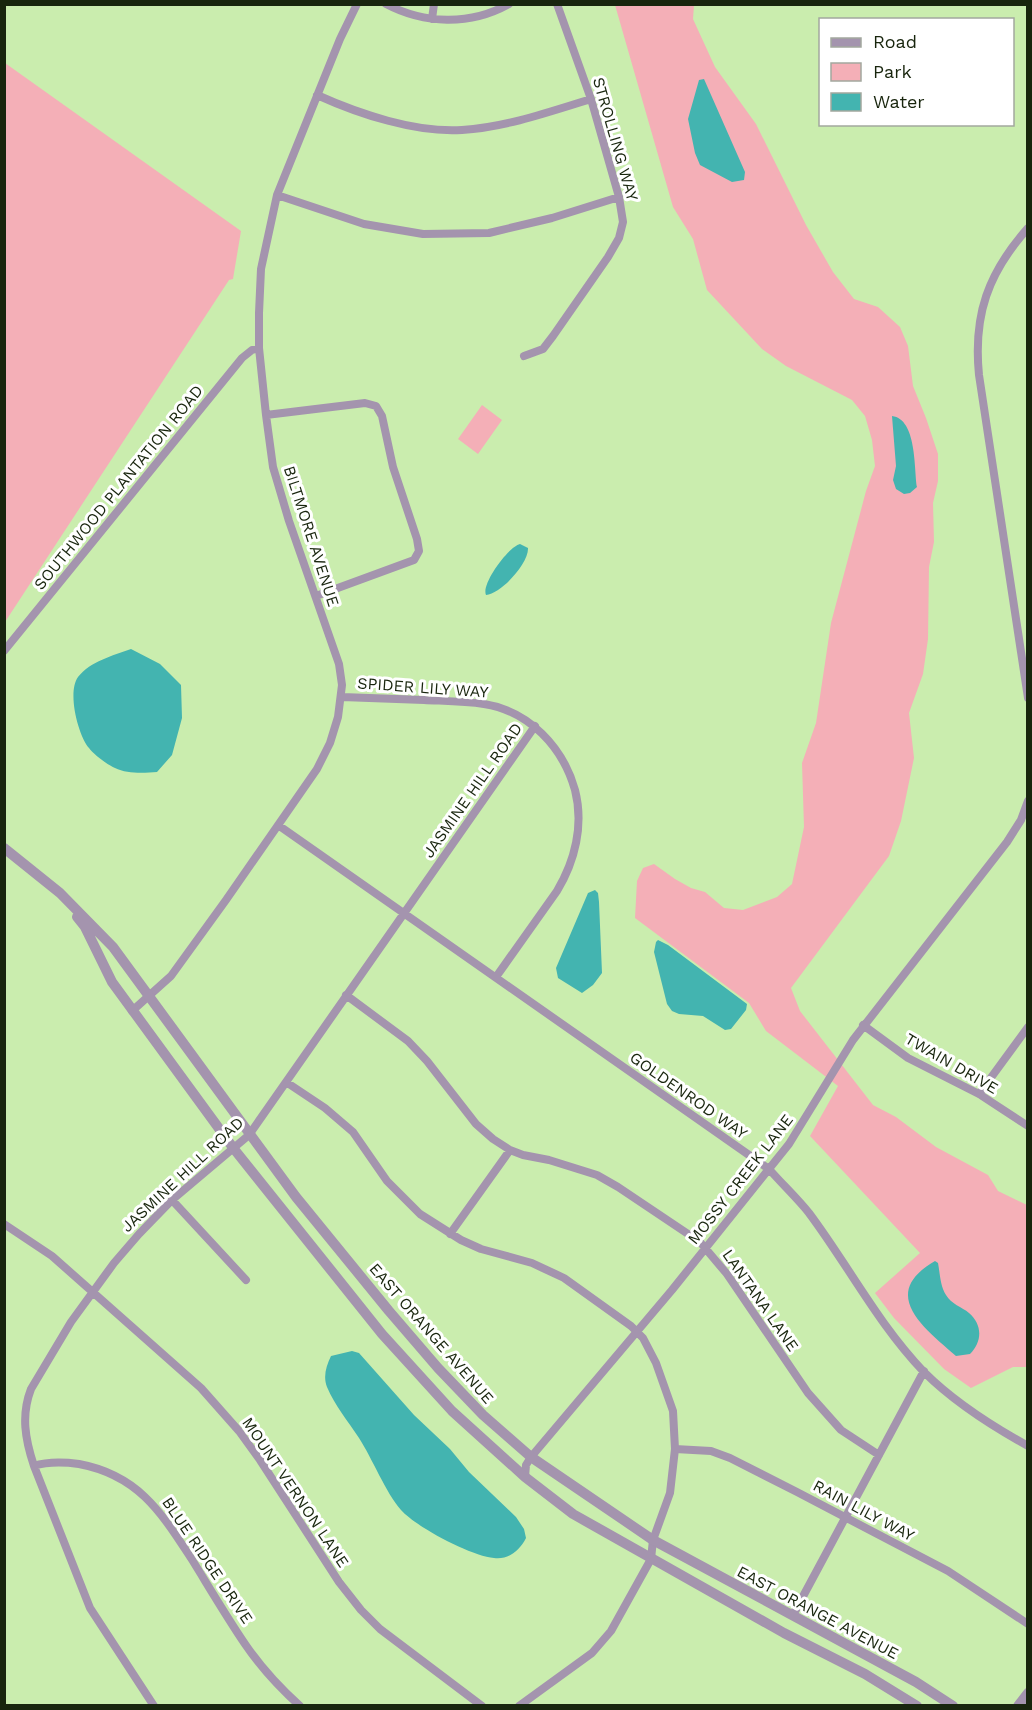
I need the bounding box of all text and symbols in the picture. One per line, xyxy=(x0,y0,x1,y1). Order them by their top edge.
legend xyxy=(819,18,1014,126)
text: Road xyxy=(873,31,917,52)
text: Park xyxy=(873,61,912,82)
street label: STROLLING WAY xyxy=(589,75,642,203)
text: Water xyxy=(873,91,925,112)
street label: SOUTHWOOD PLANTATION ROAD xyxy=(30,381,207,594)
street label: BILTMORE AVENUE xyxy=(280,463,343,609)
street label: SPIDER LILY WAY xyxy=(357,673,489,702)
street label: JASMINE HILL ROAD xyxy=(419,719,526,861)
street label: TWAIN DRIVE xyxy=(902,1029,1002,1098)
street label: GOLDENROD WAY xyxy=(626,1048,751,1143)
street label: MOSSY CREEK LANE xyxy=(684,1111,797,1248)
street label: JASMINE HILL ROAD xyxy=(117,1113,247,1236)
street label: LANTANA LANE xyxy=(718,1246,803,1355)
street label: EAST ORANGE AVENUE xyxy=(365,1259,498,1408)
street label: MOUNT VERNON LANE xyxy=(238,1414,353,1571)
street label: RAIN LILY WAY xyxy=(810,1476,918,1545)
street label: BLUE RIDGE DRIVE xyxy=(158,1493,257,1627)
street label: EAST ORANGE AVENUE xyxy=(734,1562,902,1663)

